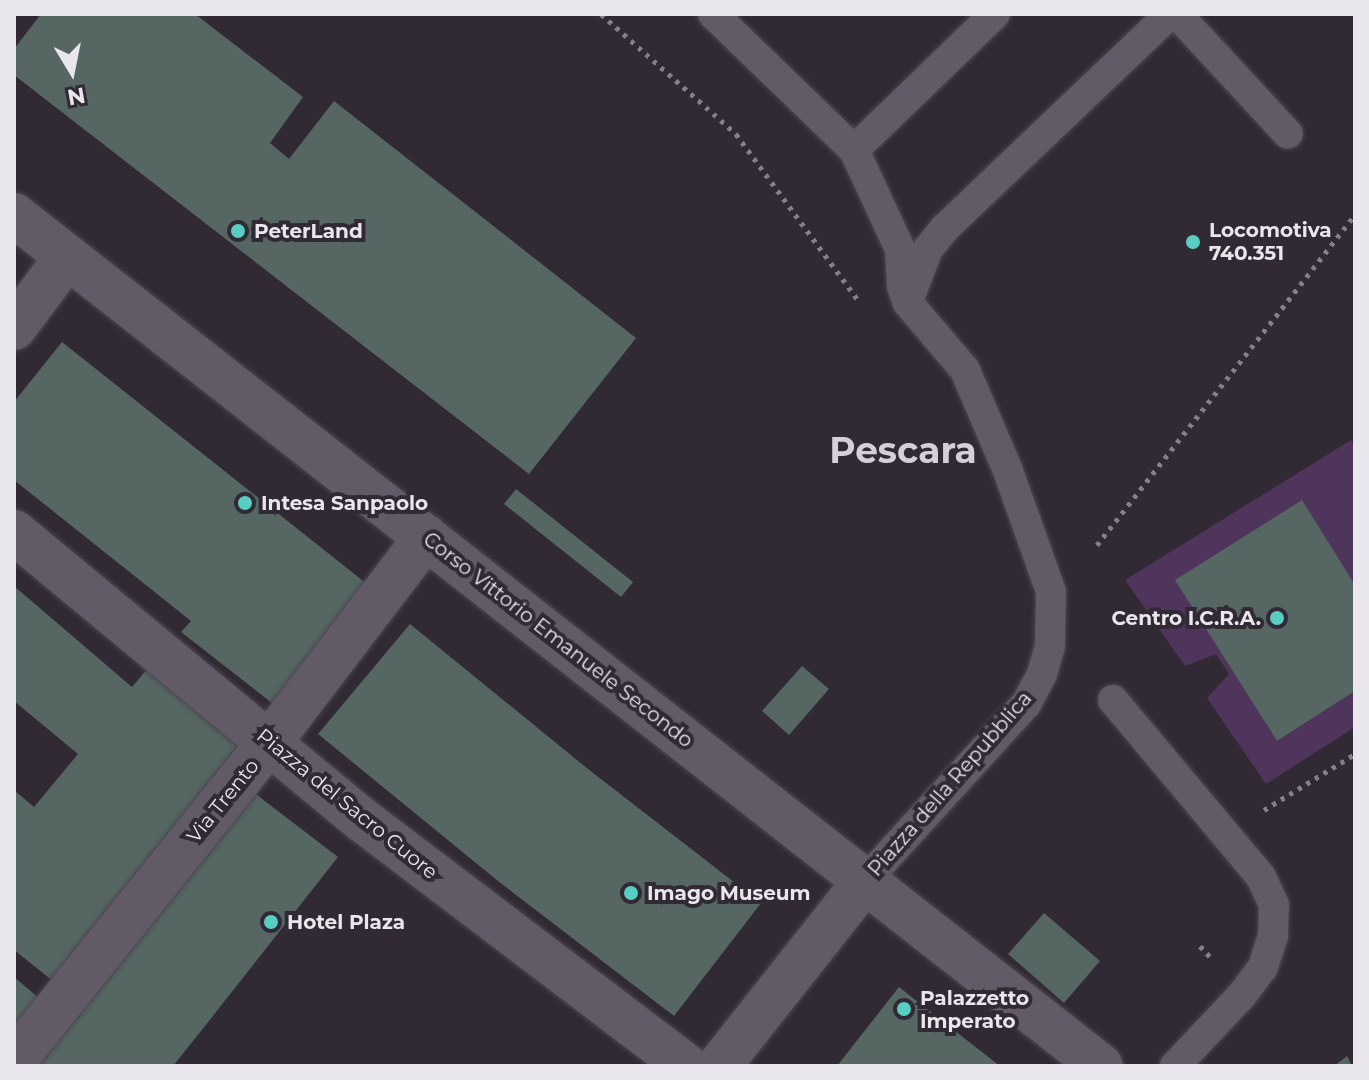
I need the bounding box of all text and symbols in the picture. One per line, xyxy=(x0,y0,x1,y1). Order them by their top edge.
north arrow xyxy=(32,32,112,112)
text: N xyxy=(65,81,87,111)
place label: Locomotiva 740.351 xyxy=(1209,218,1332,265)
place label: PeterLand xyxy=(254,219,363,243)
marker: PeterLand xyxy=(229,222,247,240)
marker: Locomotiva 740.351 xyxy=(1184,233,1202,251)
district label: Pescara xyxy=(829,429,977,473)
place label: Intesa Sanpaolo xyxy=(261,491,428,515)
marker: Intesa Sanpaolo xyxy=(236,494,254,512)
street label: Corso Vittorio Emanuele Secondo xyxy=(418,527,698,753)
place label: Centro I.C.R.A. xyxy=(1111,606,1261,630)
marker: Centro I.C.R.A. xyxy=(1268,609,1286,627)
street label: Piazza della Repubblica xyxy=(863,687,1037,881)
street label: Piazza del Sacro Cuore xyxy=(252,724,442,884)
street label: Via Trento xyxy=(182,754,264,848)
place label: Imago Museum xyxy=(647,881,811,905)
marker: Imago Museum xyxy=(622,884,640,902)
place label: Hotel Plaza xyxy=(287,910,405,934)
marker: Hotel Plaza xyxy=(262,913,280,931)
place label: Palazzetto Imperato xyxy=(920,986,1029,1033)
marker: Palazzetto Imperato xyxy=(895,1000,913,1018)

